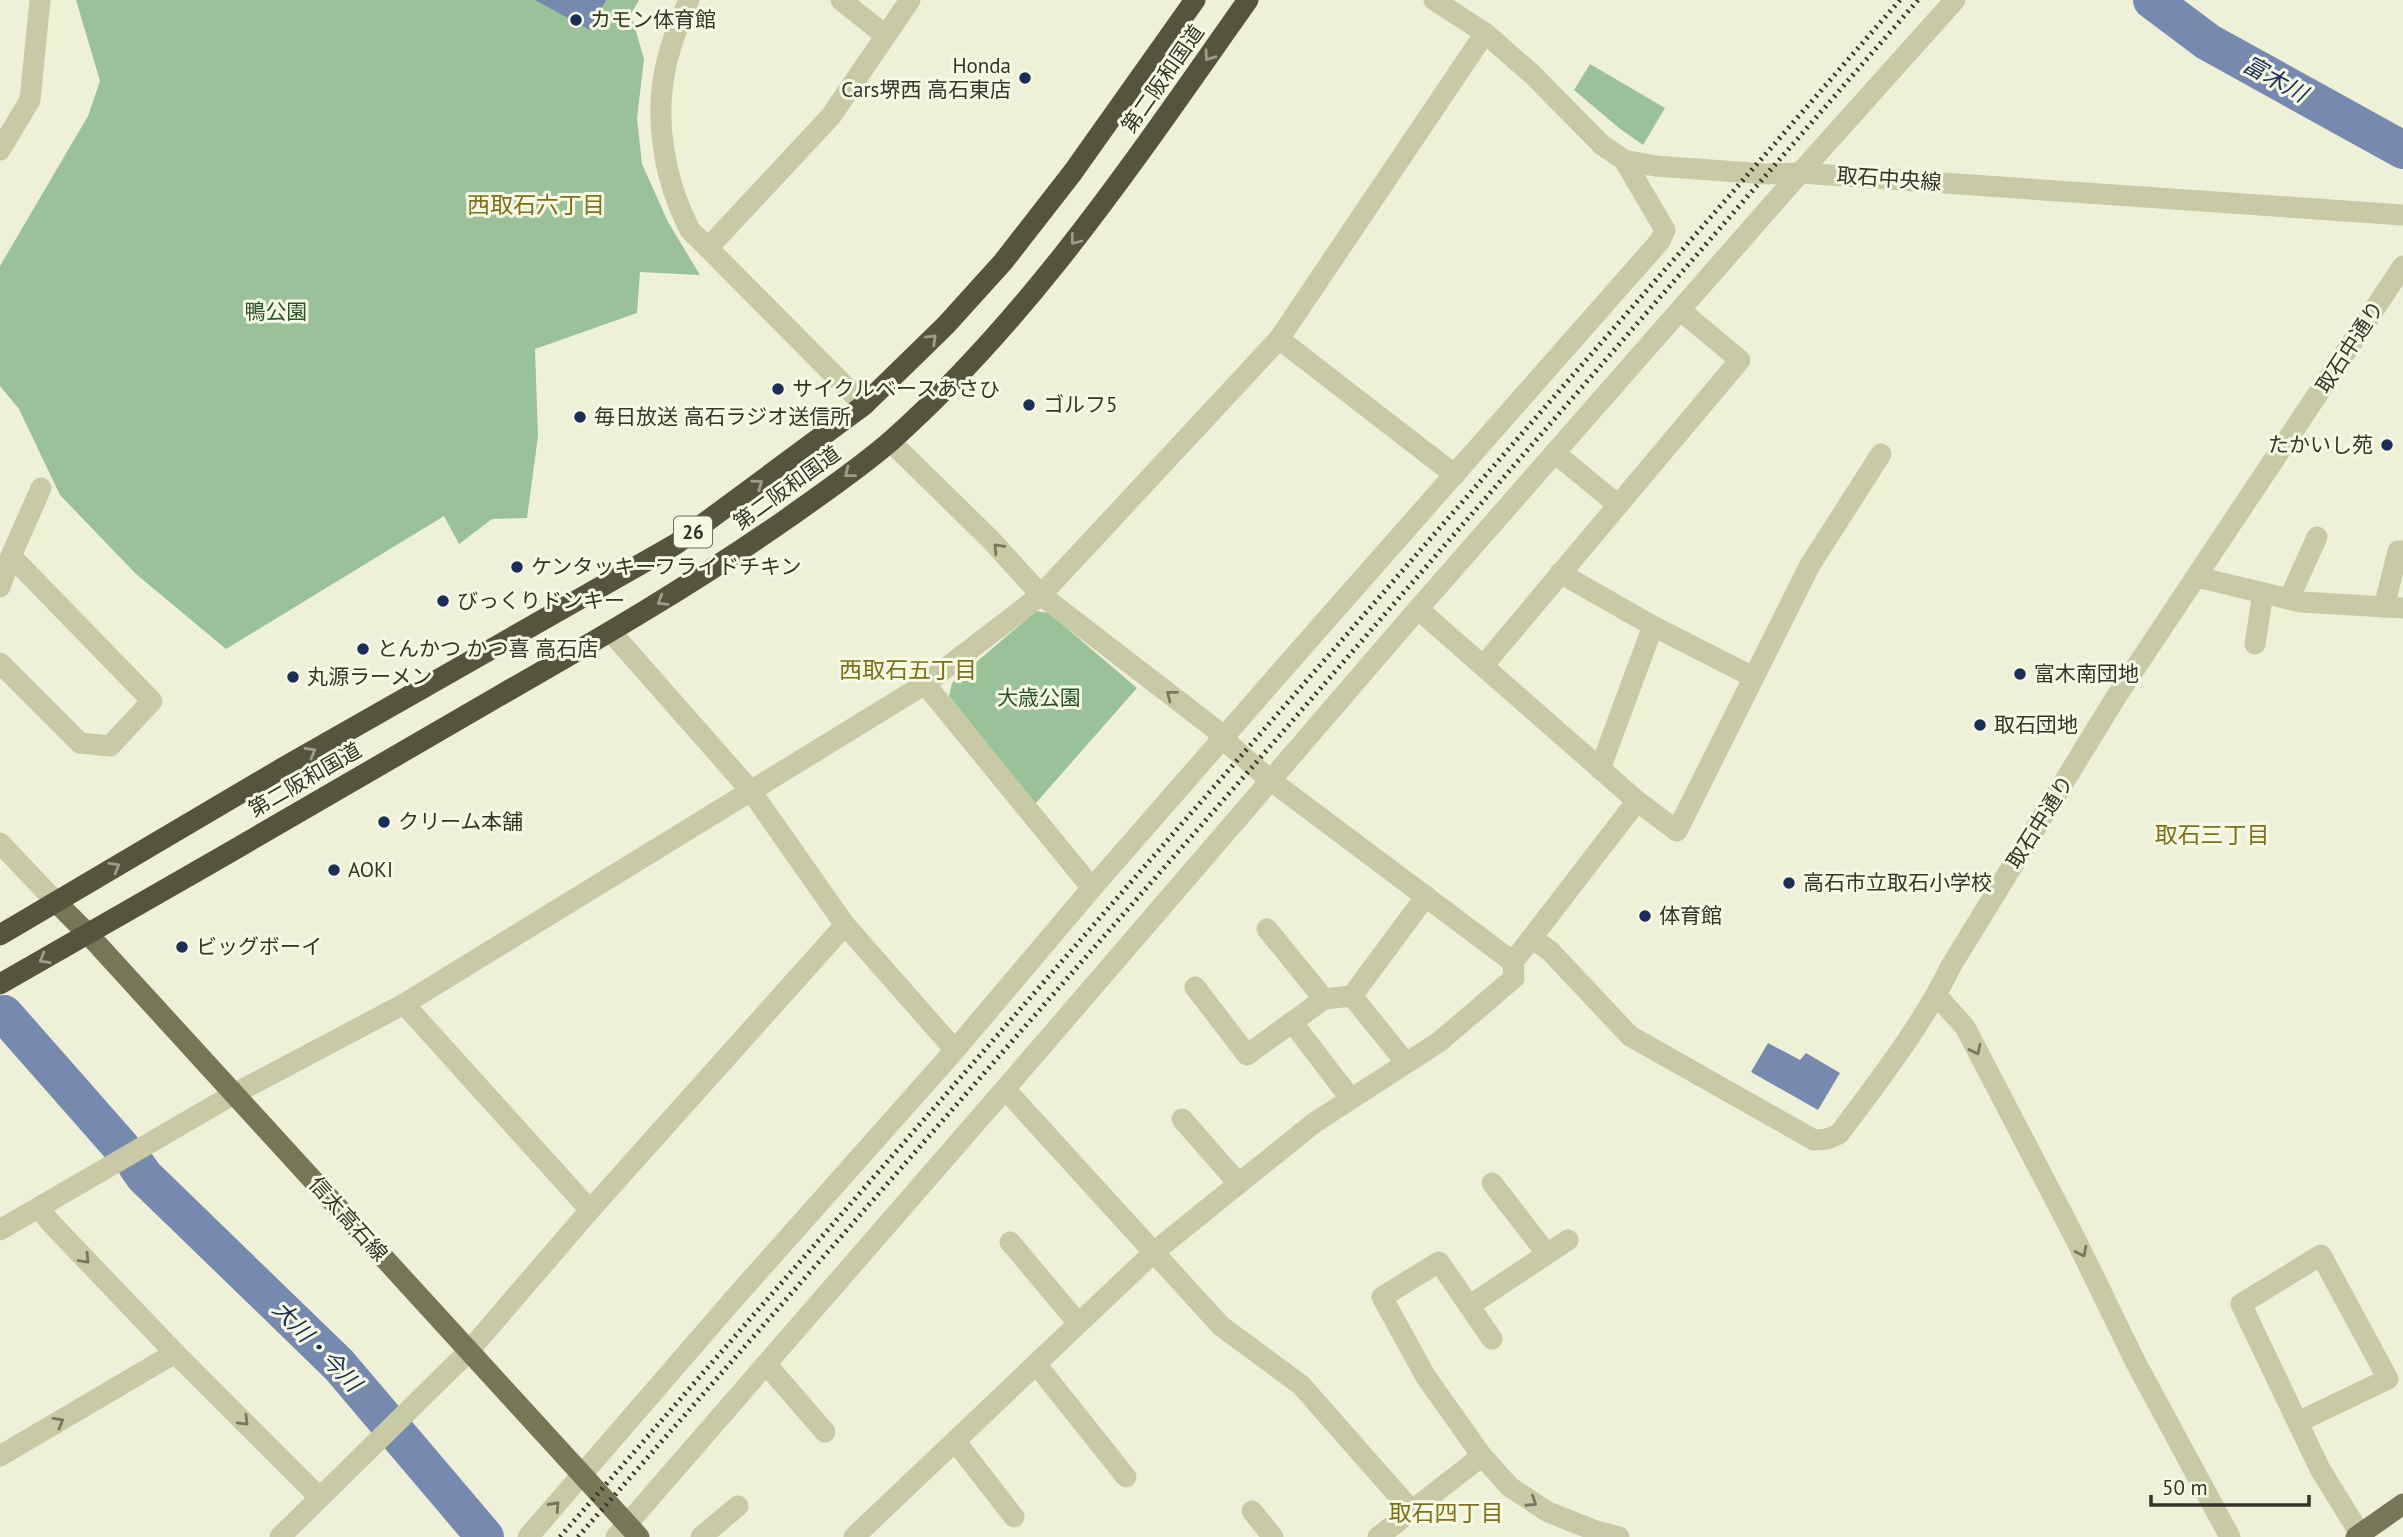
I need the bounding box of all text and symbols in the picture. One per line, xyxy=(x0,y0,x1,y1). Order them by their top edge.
place label: カモン体育館 xyxy=(590,6,716,33)
marker: カモン体育館 xyxy=(568,12,584,28)
street label: 第二阪和国道 xyxy=(1115,19,1210,138)
one-way arrow xyxy=(1205,48,1217,61)
water label: 富木川 xyxy=(2238,49,2315,109)
place label: Honda Cars堺西 高石東店 xyxy=(841,52,1011,103)
marker: Honda Cars堺西 高石東店 xyxy=(1017,70,1033,86)
street label: 取石中央線 xyxy=(1836,161,1942,196)
district label: 西取石六丁目 xyxy=(467,190,605,219)
one-way arrow xyxy=(1071,232,1084,245)
street label: 取石中通り xyxy=(2310,295,2389,398)
park label: 鴨公園 xyxy=(245,298,308,325)
one-way arrow xyxy=(924,334,937,347)
place label: サイクルベースあさひ xyxy=(792,375,1000,402)
marker: サイクルベースあさひ xyxy=(770,381,786,397)
place label: ゴルフ5 xyxy=(1043,391,1117,418)
marker: ゴルフ5 xyxy=(1021,397,1037,413)
place label: 毎日放送 高石ラジオ送信所 xyxy=(594,403,851,430)
marker: 毎日放送 高石ラジオ送信所 xyxy=(572,409,588,425)
place label: たかいし苑 xyxy=(2268,431,2373,458)
marker: たかいし苑 xyxy=(2379,437,2395,453)
street label: 第二阪和国道 xyxy=(728,440,846,536)
one-way arrow xyxy=(845,464,857,477)
one-way arrow xyxy=(750,480,762,492)
road number: 26 xyxy=(674,516,712,548)
one-way arrow xyxy=(994,543,1006,556)
place label: ケンタッキーフライドチキン xyxy=(531,553,801,580)
marker: ケンタッキーフライドチキン xyxy=(509,559,525,575)
place label: びっくりドンキー xyxy=(457,587,625,614)
marker: びっくりドンキー xyxy=(435,593,451,609)
one-way arrow xyxy=(656,593,669,606)
place label: とんかつ かつ喜 高石店 xyxy=(377,635,598,662)
marker: とんかつ かつ喜 高石店 xyxy=(355,641,371,657)
district label: 西取石五丁目 xyxy=(839,655,977,684)
place label: 富木南団地 xyxy=(2034,660,2139,687)
place label: 丸源ラーメン xyxy=(307,663,432,690)
marker: 富木南団地 xyxy=(2012,666,2028,682)
marker: 丸源ラーメン xyxy=(285,669,301,685)
park label: 大歳公園 xyxy=(997,684,1081,711)
one-way arrow xyxy=(1166,691,1179,704)
place label: 取石団地 xyxy=(1994,711,2078,738)
marker: 取石団地 xyxy=(1972,717,1988,733)
street label: 第二阪和国道 xyxy=(243,736,366,823)
one-way arrow xyxy=(304,747,316,760)
street label: 取石中通り xyxy=(2000,770,2079,873)
place label: クリーム本舗 xyxy=(398,808,523,835)
marker: クリーム本舗 xyxy=(376,814,392,830)
district label: 取石三丁目 xyxy=(2155,820,2270,849)
place label: AOKI xyxy=(348,856,393,883)
marker: AOKI xyxy=(326,862,342,878)
one-way arrow xyxy=(107,863,120,876)
place label: 高石市立取石小学校 xyxy=(1803,869,1992,896)
marker: 高石市立取石小学校 xyxy=(1781,875,1797,891)
place label: 体育館 xyxy=(1659,902,1722,929)
marker: 体育館 xyxy=(1637,908,1653,924)
place label: ビッグボーイ xyxy=(196,933,322,960)
marker: ビッグボーイ xyxy=(174,939,190,955)
one-way arrow xyxy=(39,951,51,964)
one-way arrow xyxy=(1968,1043,1982,1055)
street label: 信太高石線 xyxy=(303,1171,394,1267)
one-way arrow xyxy=(2073,1245,2087,1257)
one-way arrow xyxy=(76,1250,89,1263)
water label: 大川・今川 xyxy=(267,1294,370,1399)
one-way arrow xyxy=(235,1413,248,1426)
one-way arrow xyxy=(52,1417,64,1430)
scale bar xyxy=(2151,1464,2308,1508)
text: 50 m xyxy=(2162,1474,2208,1501)
one-way arrow xyxy=(1524,1494,1537,1506)
district label: 取石四丁目 xyxy=(1389,1498,1504,1527)
one-way arrow xyxy=(547,1501,559,1514)

